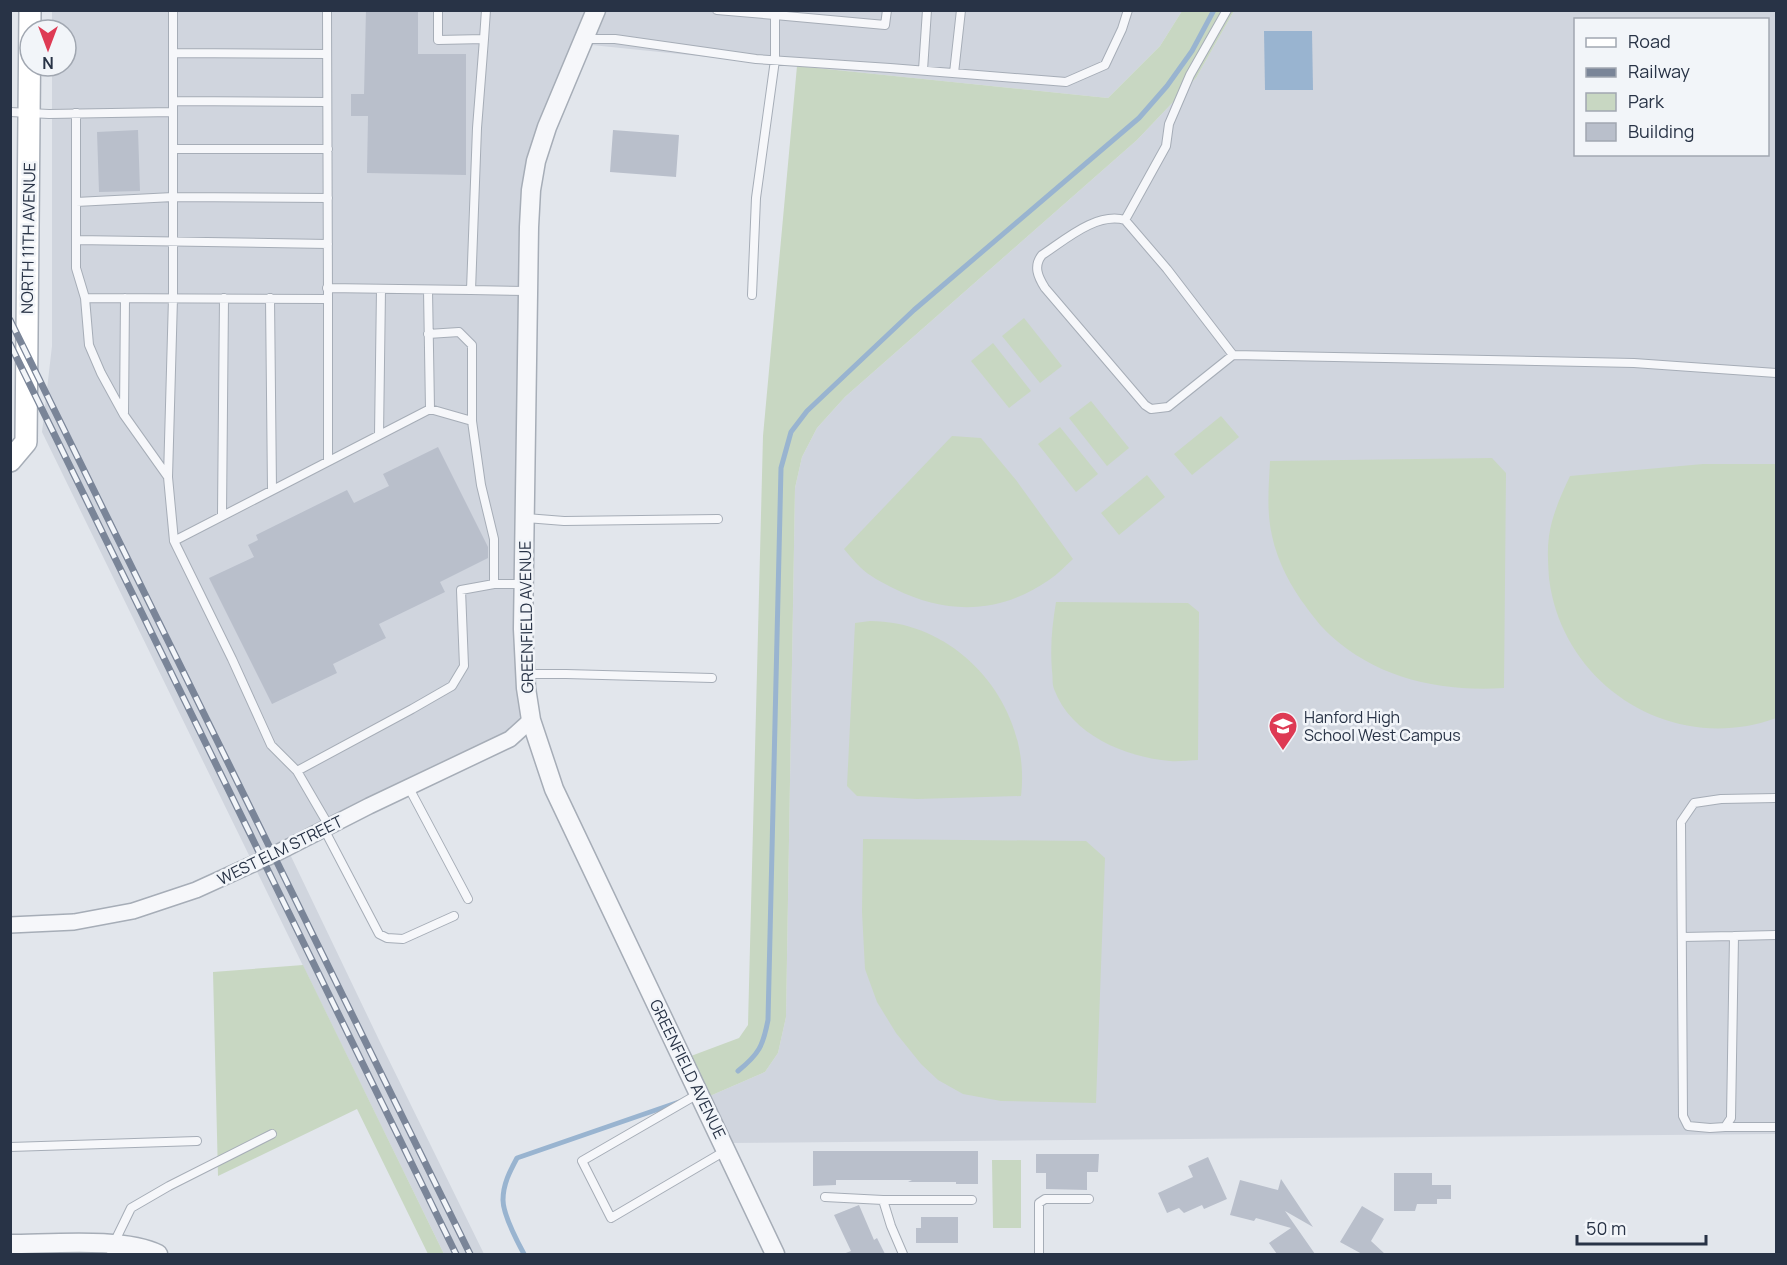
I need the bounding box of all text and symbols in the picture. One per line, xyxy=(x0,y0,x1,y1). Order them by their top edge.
north arrow xyxy=(18,18,78,78)
legend xyxy=(1574,18,1769,156)
text: Road xyxy=(1628,29,1671,53)
text: N xyxy=(42,52,54,74)
text: Railway xyxy=(1628,59,1690,83)
text: Park xyxy=(1628,89,1665,113)
text: Building xyxy=(1628,119,1694,143)
street label: NORTH 11TH AVENUE xyxy=(16,162,40,314)
street label: GREENFIELD AVENUE xyxy=(514,540,538,694)
place label: Hanford High School West Campus xyxy=(1304,706,1461,746)
school or university icon: Hanford High School West Campus xyxy=(1267,710,1299,752)
street label: WEST ELM STREET xyxy=(214,810,347,890)
street label: GREENFIELD AVENUE xyxy=(645,996,731,1142)
scale bar xyxy=(1577,1208,1706,1246)
text: 50 m xyxy=(1586,1216,1626,1240)

